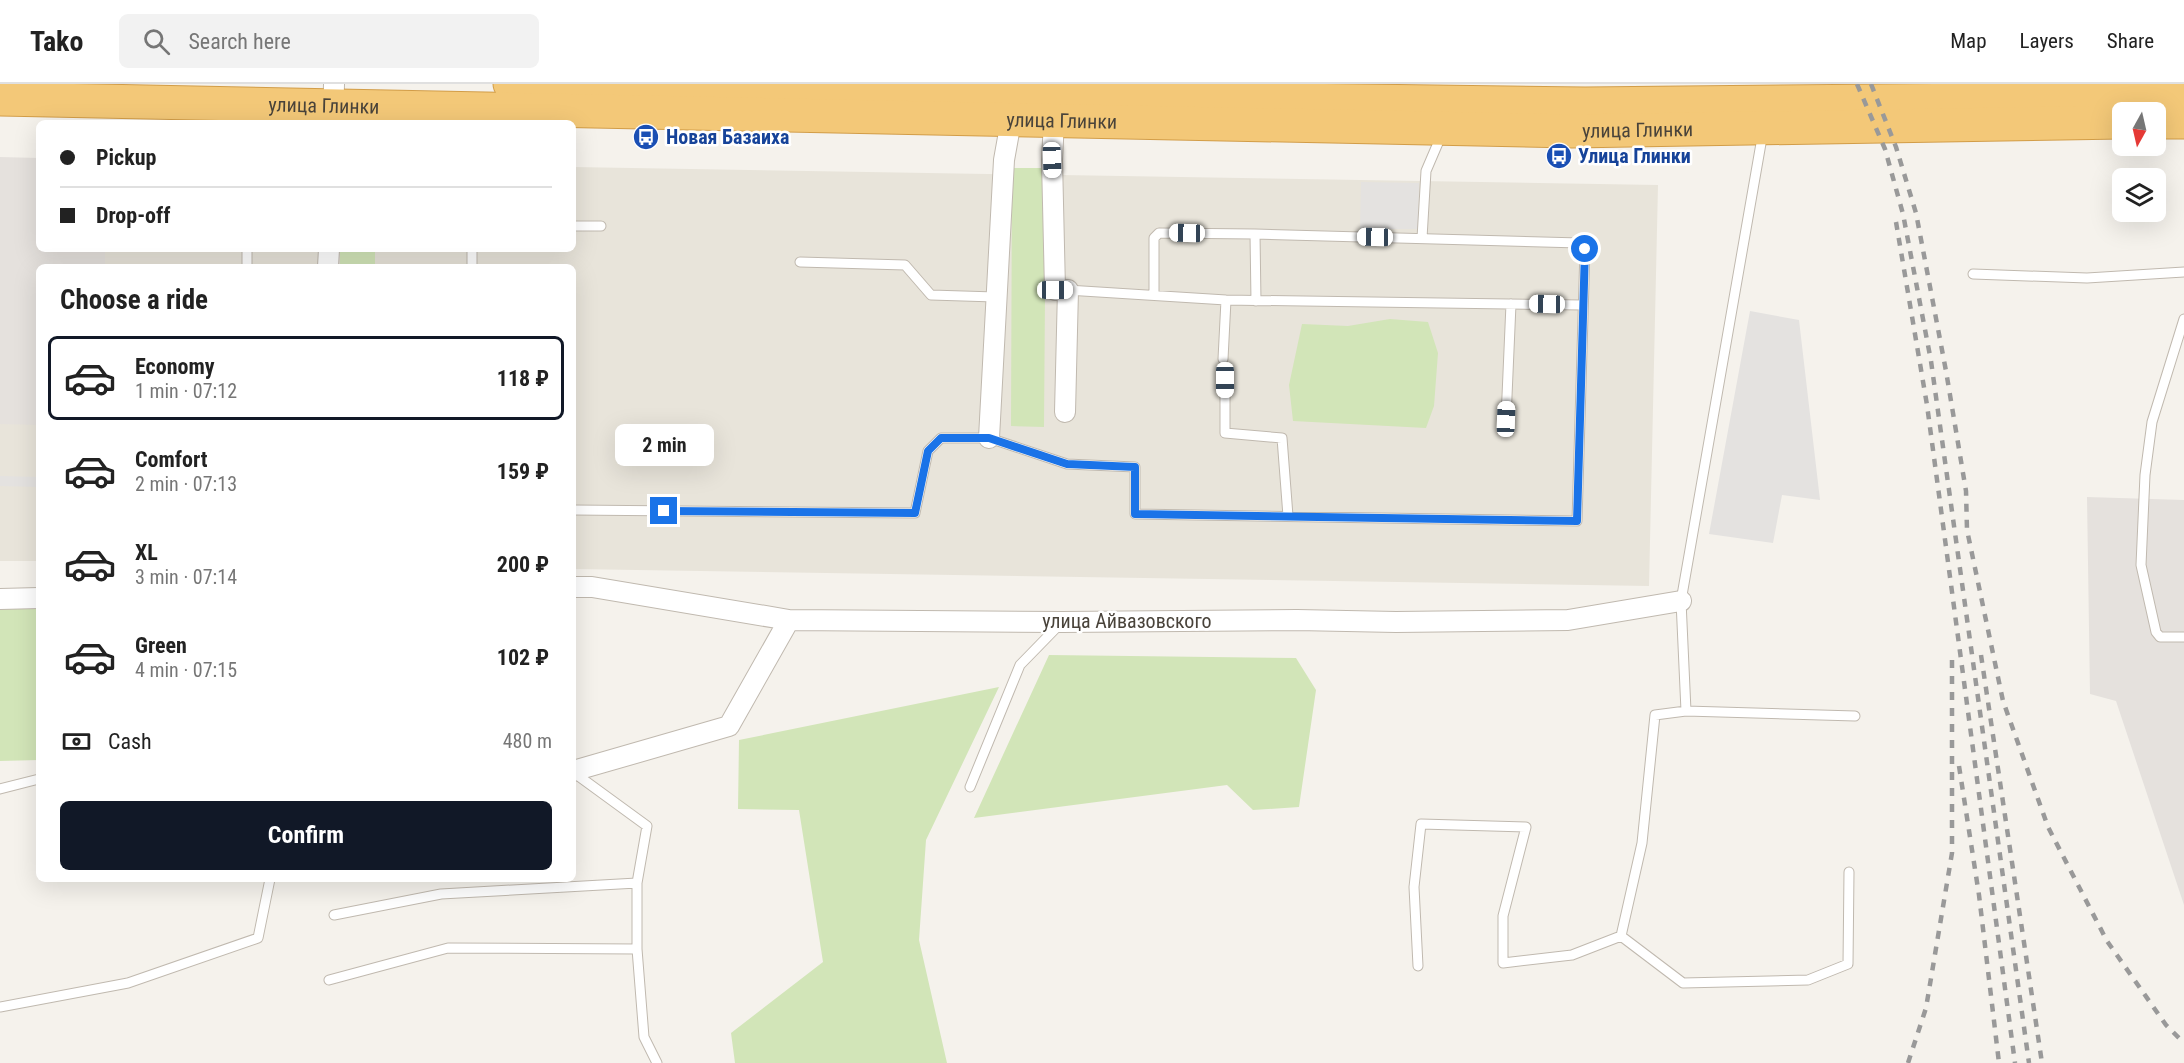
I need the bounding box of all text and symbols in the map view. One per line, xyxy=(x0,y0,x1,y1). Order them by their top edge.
search box xyxy=(119,14,539,68)
text: Tako xyxy=(30,25,83,58)
icon: search xyxy=(140,25,173,58)
text: Search here xyxy=(188,29,291,54)
text: Map xyxy=(1950,29,1987,53)
text: Layers xyxy=(2020,29,2074,53)
text: Share xyxy=(2107,29,2154,53)
street label: улица Глинки xyxy=(268,92,380,119)
north arrow xyxy=(2112,102,2166,156)
map controls xyxy=(2112,102,2166,222)
street label: улица Глинки xyxy=(1006,107,1117,134)
street label: улица Глинки xyxy=(1582,117,1693,143)
bus stop icon: Новая Базаиха xyxy=(631,122,661,152)
place label: Новая Базаиха xyxy=(666,125,789,149)
bus stop icon: Улица Глинки xyxy=(1544,141,1574,171)
car xyxy=(1042,142,1062,178)
place label: Улица Глинки xyxy=(1578,144,1691,168)
text: Pickup xyxy=(96,145,156,170)
button: layers xyxy=(2112,168,2166,222)
text: Drop-off xyxy=(96,203,170,228)
car xyxy=(1169,224,1205,242)
car xyxy=(1357,228,1393,246)
route start xyxy=(1571,235,1598,262)
car xyxy=(1037,281,1073,299)
text: Choose a ride xyxy=(60,284,208,316)
car xyxy=(1529,295,1565,313)
icon: car xyxy=(63,351,117,405)
text: Economy xyxy=(135,354,215,379)
car xyxy=(1216,362,1234,398)
text: 118 ₽ xyxy=(497,366,549,391)
text: 1 min · 07:12 xyxy=(135,379,237,403)
car xyxy=(1496,401,1516,437)
callout: 2 min xyxy=(614,424,714,466)
text: 2 min xyxy=(642,433,687,457)
icon: car xyxy=(63,444,117,498)
text: Comfort xyxy=(135,447,208,472)
text: 159 ₽ xyxy=(497,459,549,484)
text: 2 min · 07:13 xyxy=(135,472,237,496)
route end xyxy=(650,497,677,524)
icon: car xyxy=(63,537,117,591)
text: XL xyxy=(135,540,158,565)
text: 200 ₽ xyxy=(497,552,549,577)
text: 3 min · 07:14 xyxy=(135,565,237,589)
street label: улица Айвазовского xyxy=(1042,609,1212,633)
icon: car xyxy=(63,630,117,684)
text: Green xyxy=(135,633,187,658)
text: 102 ₽ xyxy=(497,645,549,670)
text: 4 min · 07:15 xyxy=(135,658,237,682)
icon: cash xyxy=(60,725,93,758)
text: Cash xyxy=(108,729,152,754)
text: 480 m xyxy=(503,729,552,753)
button: Confirm xyxy=(60,801,552,870)

